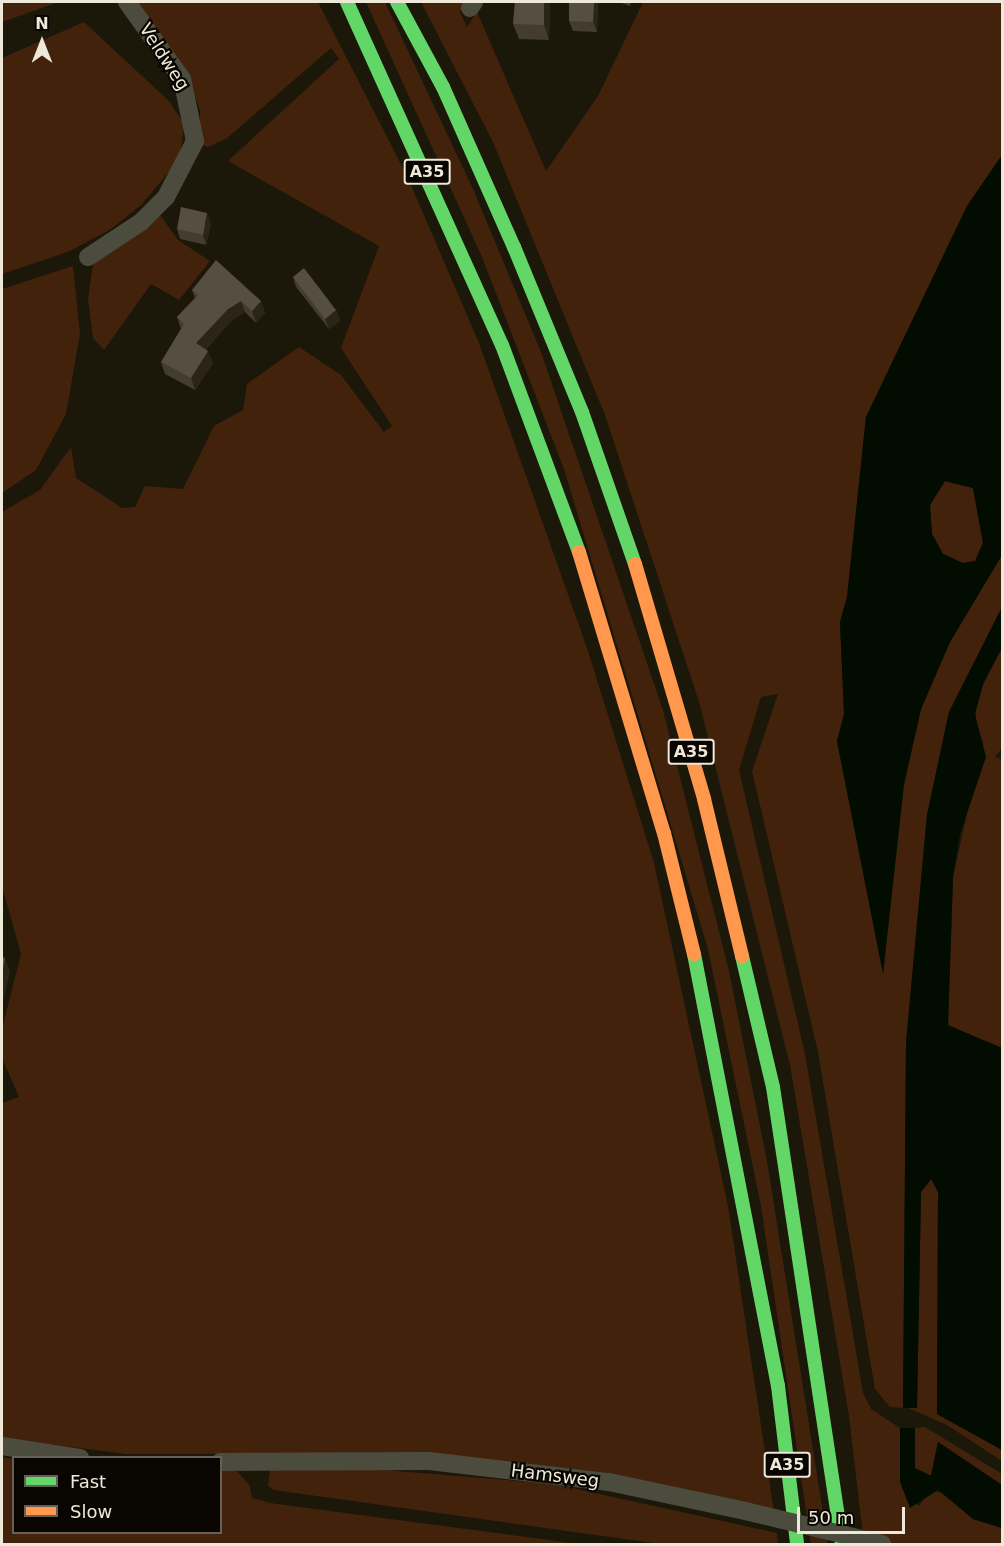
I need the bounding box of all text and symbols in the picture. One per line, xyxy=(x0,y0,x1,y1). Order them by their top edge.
north arrow xyxy=(12,12,72,72)
text: N xyxy=(35,14,49,33)
street label: Veldweg xyxy=(134,19,194,95)
road number: A35 xyxy=(403,159,451,185)
road number: A35 xyxy=(667,739,715,765)
road number: A35 xyxy=(763,1452,811,1478)
legend xyxy=(12,1456,222,1534)
street label: Hamsweg xyxy=(510,1460,600,1492)
text: Fast xyxy=(70,1471,106,1492)
scale bar xyxy=(800,1495,908,1533)
text: Slow xyxy=(70,1501,112,1522)
text: 50 m xyxy=(808,1507,854,1528)

